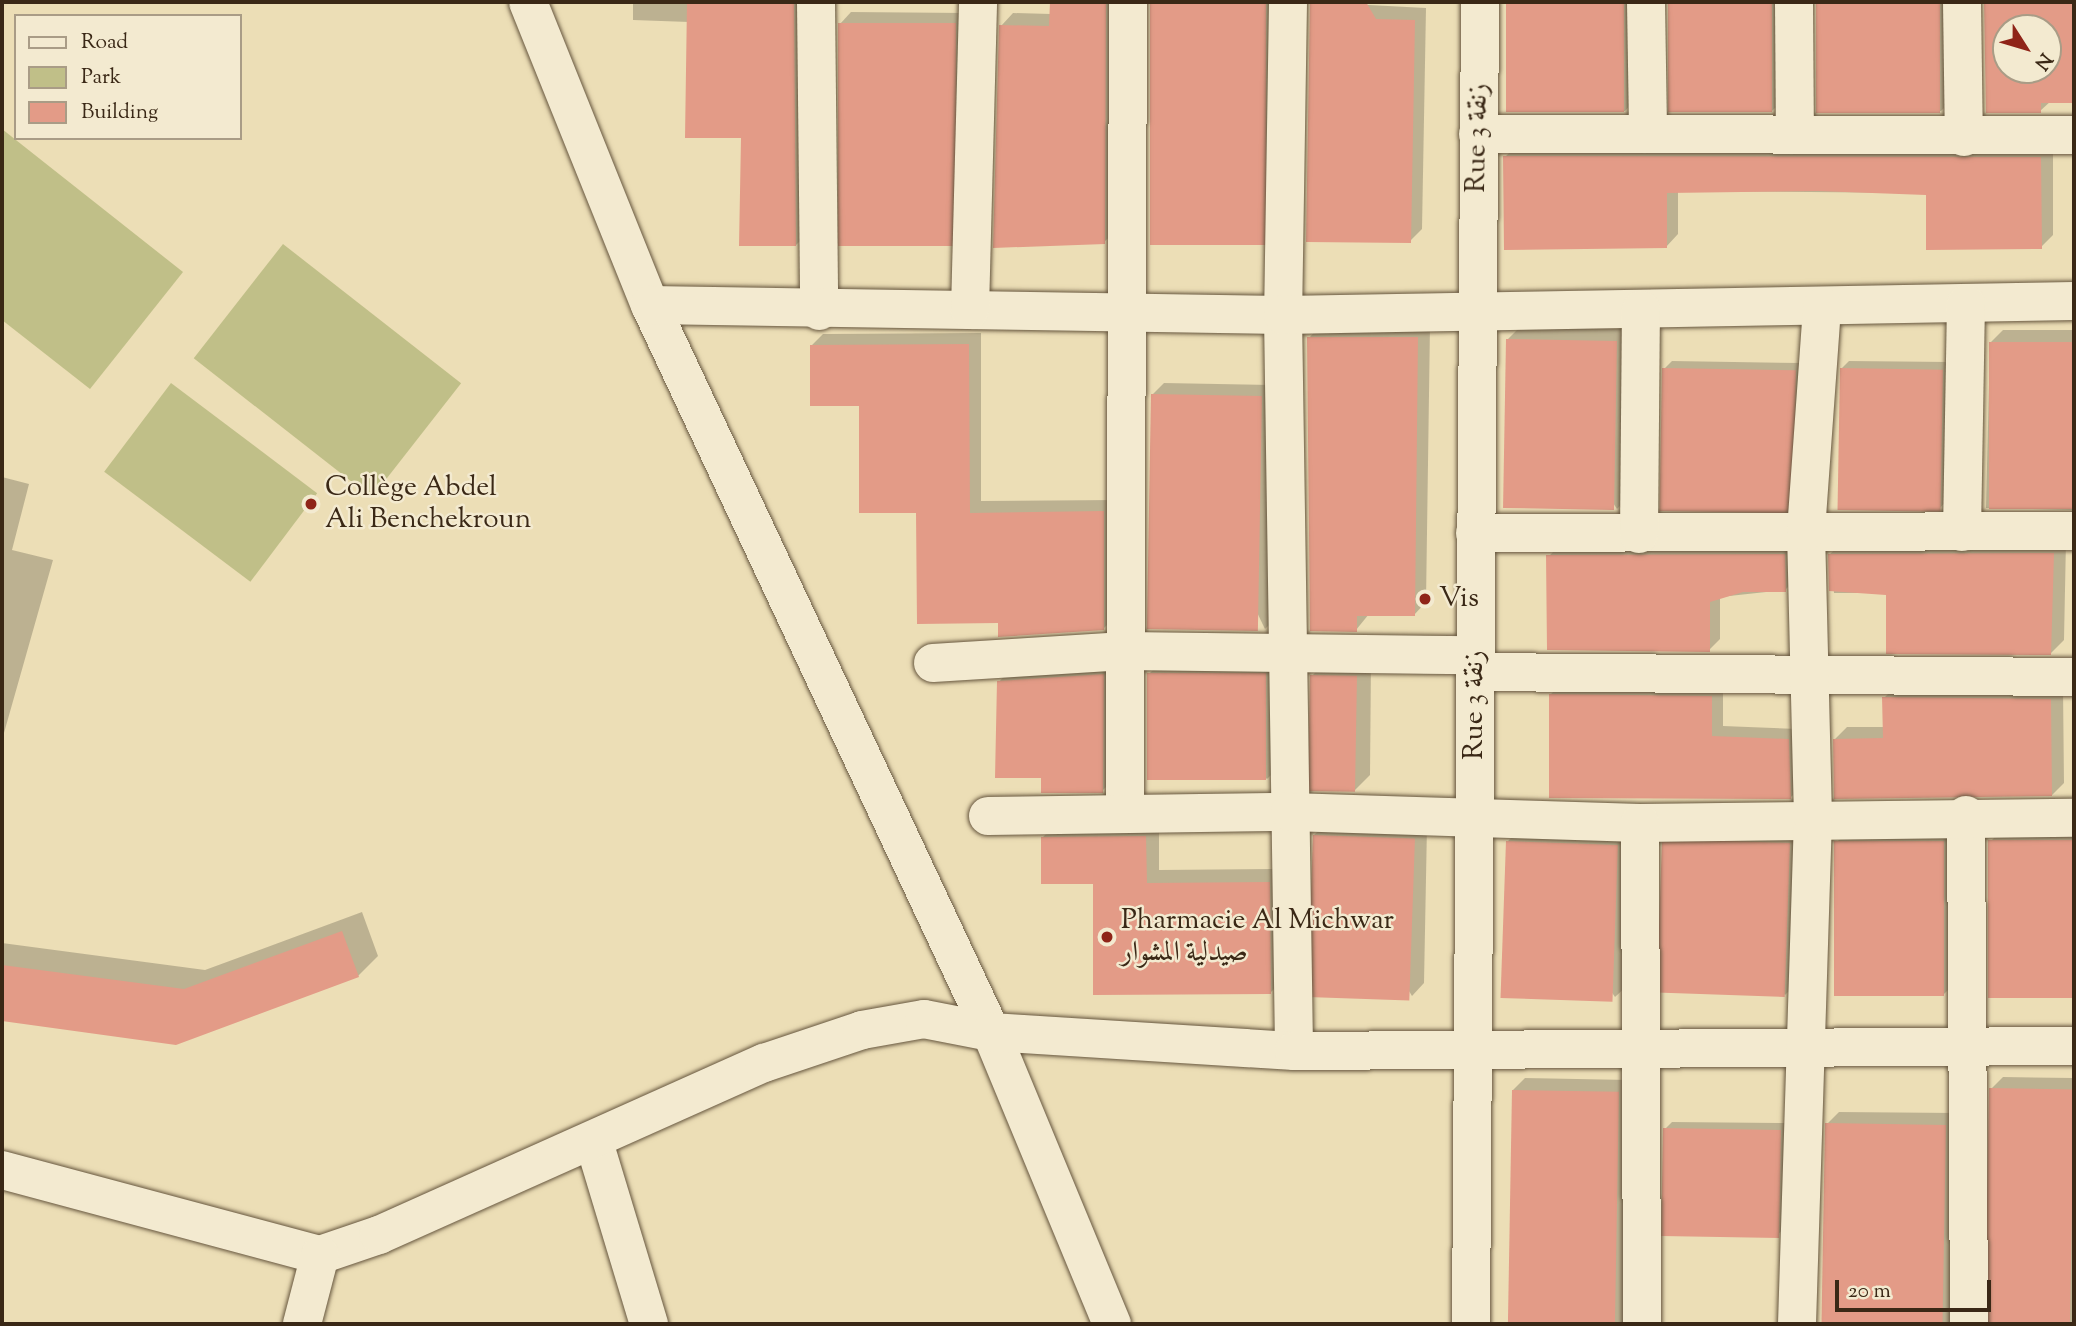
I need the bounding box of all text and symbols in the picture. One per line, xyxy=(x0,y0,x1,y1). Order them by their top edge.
legend xyxy=(14,14,242,140)
north arrow xyxy=(1992,14,2062,84)
text: Road xyxy=(81,28,128,58)
text: N xyxy=(2027,47,2058,75)
text: Park xyxy=(81,63,121,93)
street label: Rue 3 زنقة xyxy=(1460,83,1496,193)
text: Building xyxy=(81,98,158,128)
place label: Collège Abdel Ali Benchekroun xyxy=(325,471,531,537)
marker: Collège Abdel Ali Benchekroun xyxy=(303,496,319,512)
place label: Vis xyxy=(1439,582,1479,616)
marker: Vis xyxy=(1417,591,1433,607)
street label: Rue 3 زنقة xyxy=(1458,650,1492,760)
place label: Pharmacie Al Michwar صيدلية المشوار xyxy=(1121,904,1394,970)
marker: Pharmacie Al Michwar صيدلية المشوار xyxy=(1099,929,1115,945)
scale bar xyxy=(1838,1266,1994,1310)
text: 20 m xyxy=(1848,1277,1891,1307)

